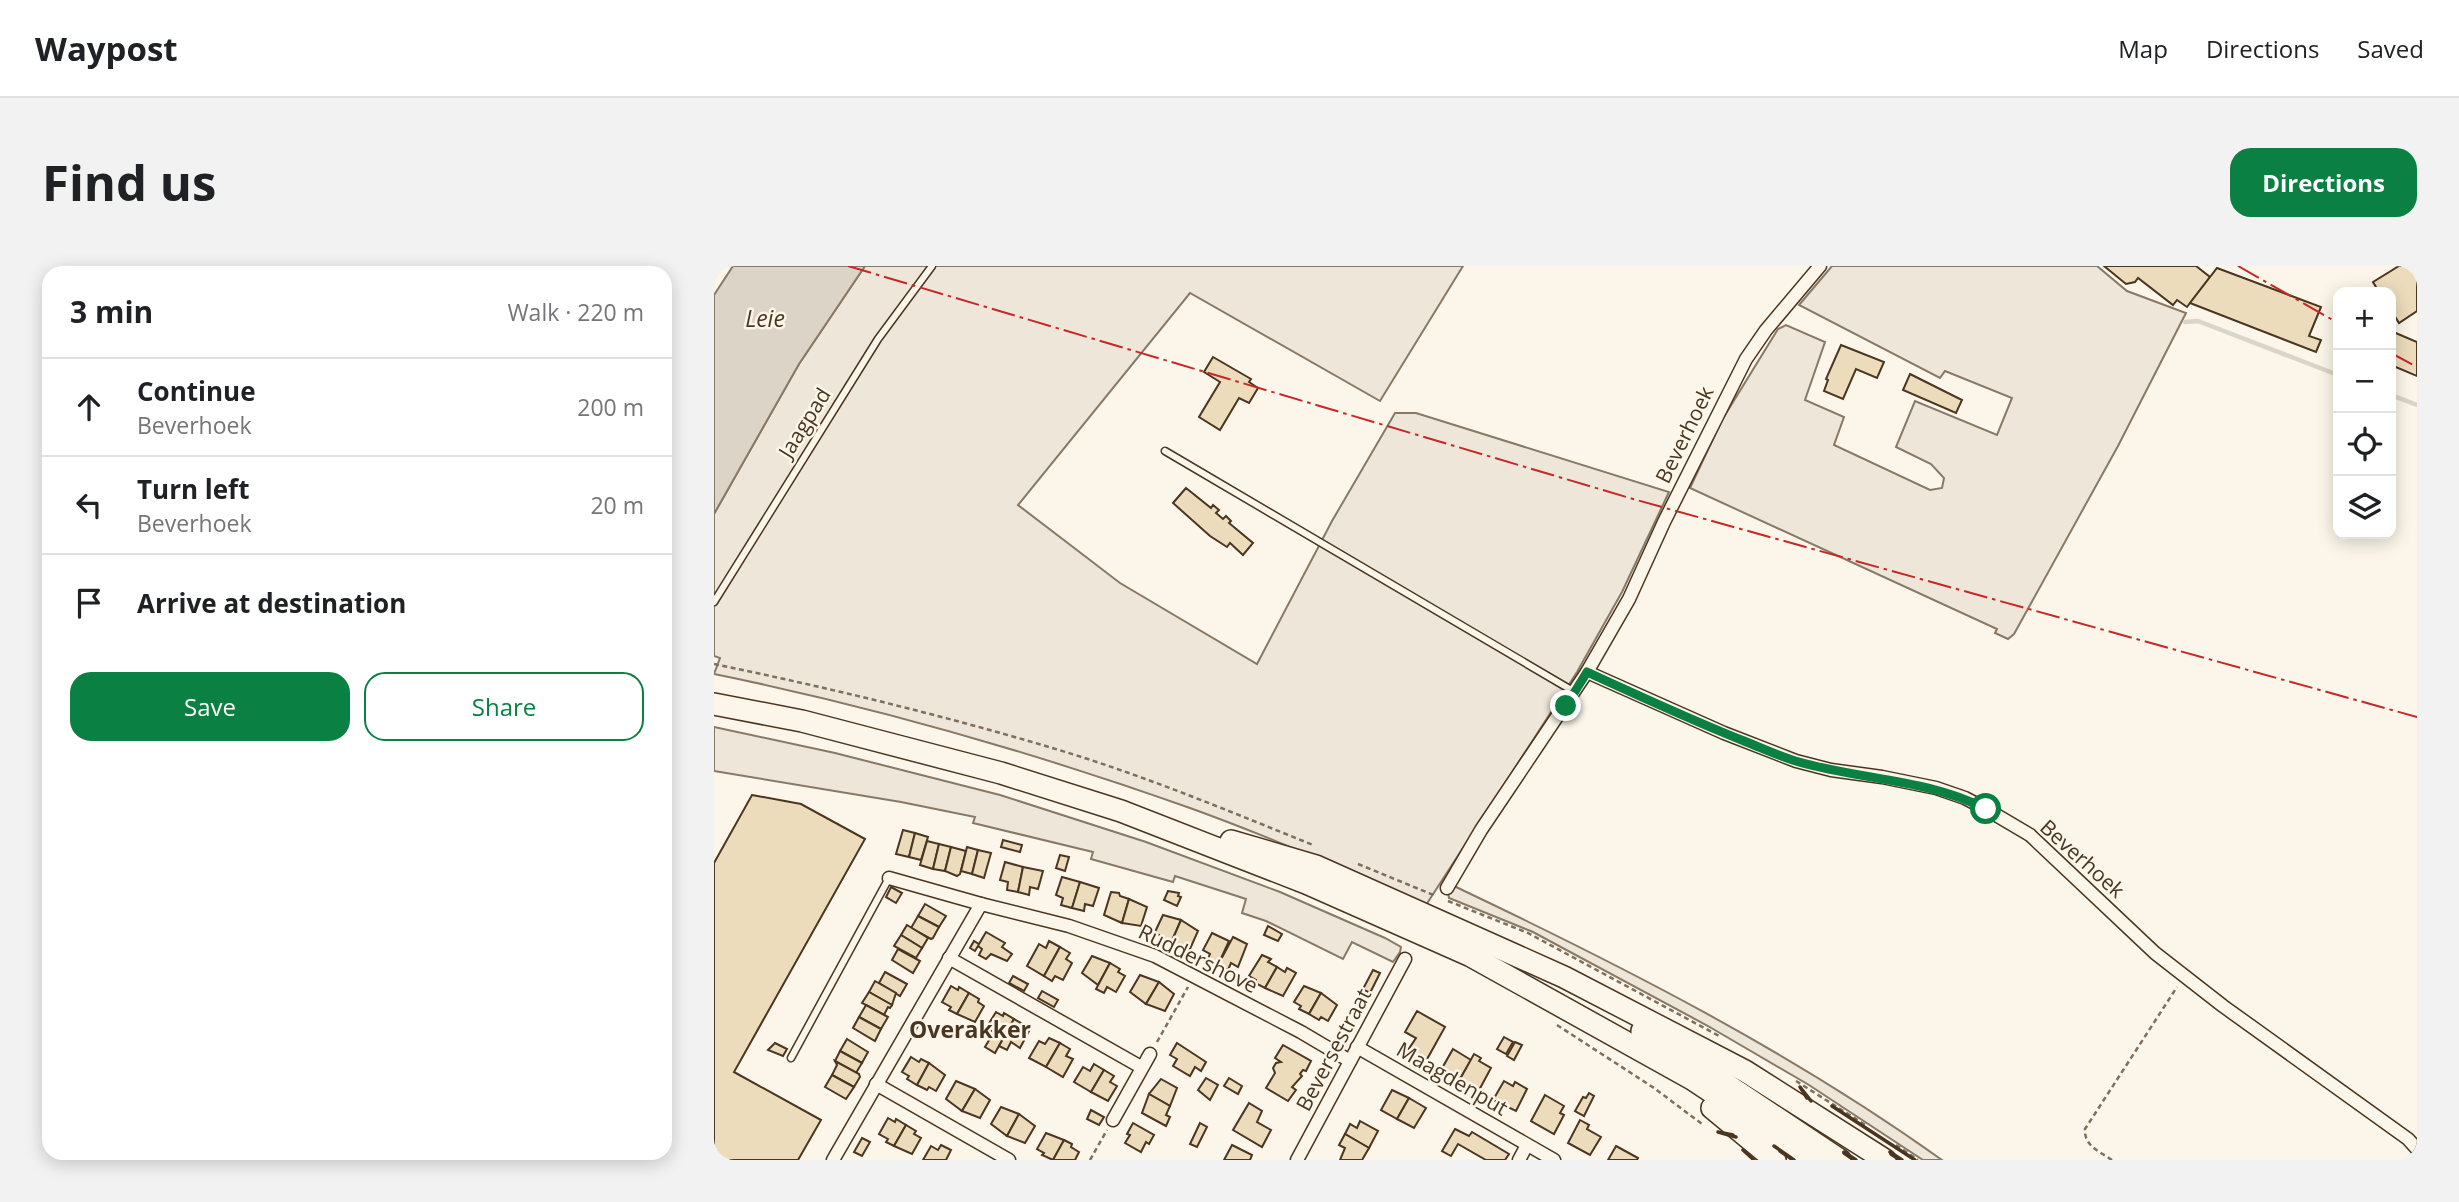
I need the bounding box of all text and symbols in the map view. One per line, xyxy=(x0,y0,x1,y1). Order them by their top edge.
text: Waypost xyxy=(35,26,178,71)
text: Map xyxy=(2118,32,2168,65)
text: Directions xyxy=(2206,32,2319,65)
text: Saved xyxy=(2357,32,2424,65)
button: Directions xyxy=(2230,148,2417,217)
text: Find us xyxy=(42,149,216,215)
map controls xyxy=(2333,287,2396,539)
button: + xyxy=(2333,287,2396,350)
text: 3 min xyxy=(70,291,153,332)
text: Walk · 220 m xyxy=(507,296,644,328)
water label: Leie xyxy=(745,302,785,334)
button: − xyxy=(2333,350,2396,413)
text: Continue xyxy=(137,373,256,409)
street label: Beverhoek xyxy=(1649,381,1720,488)
street label: Jaagpad xyxy=(771,382,837,465)
icon: ahead xyxy=(70,388,108,426)
text: 200 m xyxy=(577,391,644,423)
text: Beverhoek xyxy=(137,409,252,441)
button: locate xyxy=(2333,413,2396,476)
text: Turn left xyxy=(137,471,249,507)
button: layers xyxy=(2333,476,2396,539)
icon: left xyxy=(70,486,108,524)
text: 20 m xyxy=(590,489,644,521)
text: Beverhoek xyxy=(137,507,252,539)
icon: arrive xyxy=(70,584,108,622)
text: Arrive at destination xyxy=(137,585,406,621)
button: Save xyxy=(70,672,350,741)
button: Share xyxy=(364,672,644,741)
route end xyxy=(1550,690,1581,721)
route start xyxy=(1970,793,2001,824)
street label: Beverhoek xyxy=(2034,813,2131,904)
street label: Ruddershove xyxy=(1134,917,1263,999)
street label: Beversestraat xyxy=(1289,983,1377,1116)
district label: Overakker xyxy=(909,1013,1031,1045)
street label: Maagdenput xyxy=(1392,1035,1513,1121)

